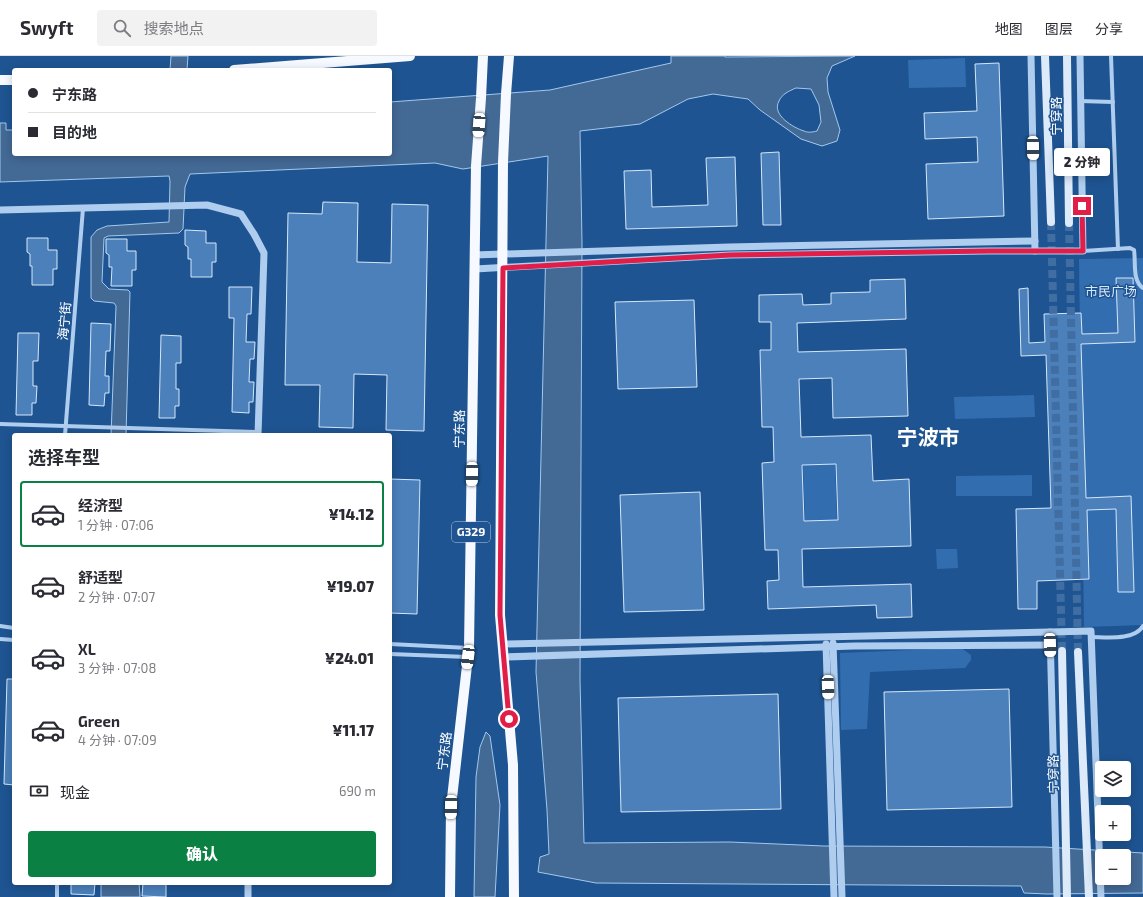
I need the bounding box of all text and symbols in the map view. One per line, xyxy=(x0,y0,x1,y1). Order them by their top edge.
search box xyxy=(97,10,377,46)
text: Swyft xyxy=(20,16,73,39)
icon: search xyxy=(111,17,133,39)
text: 搜索地点 xyxy=(143,19,203,37)
text: 地图 xyxy=(995,20,1023,37)
text: 图层 xyxy=(1045,20,1073,37)
text: 分享 xyxy=(1095,20,1123,37)
text: 宁东路 xyxy=(52,85,97,103)
street label: 宁穿路 xyxy=(1048,96,1064,136)
car xyxy=(472,113,486,137)
text: 目的地 xyxy=(52,123,97,141)
car xyxy=(1027,136,1039,160)
callout: 2 分钟 xyxy=(1054,148,1110,176)
text: 2 分钟 xyxy=(1064,154,1100,170)
route end xyxy=(1073,197,1091,215)
park label: 市民广场 xyxy=(1085,283,1137,299)
street label: 海宁街 xyxy=(54,301,74,341)
street label: 宁东路 xyxy=(451,409,467,449)
district label: 宁波市 xyxy=(897,424,960,449)
text: 选择车型 xyxy=(28,446,100,468)
car xyxy=(466,462,478,486)
icon: car xyxy=(30,496,66,532)
text: 经济型 xyxy=(78,496,123,514)
text: ¥14.12 xyxy=(328,505,374,523)
text: 1 分钟 · 07:06 xyxy=(78,517,154,533)
road number: G329 xyxy=(452,522,490,542)
icon: car xyxy=(30,568,66,604)
text: 舒适型 xyxy=(78,568,123,586)
text: ¥19.07 xyxy=(326,577,374,595)
text: 2 分钟 · 07:07 xyxy=(78,589,155,605)
car xyxy=(1044,633,1056,657)
icon: car xyxy=(30,640,66,676)
text: XL xyxy=(78,640,96,658)
car xyxy=(461,644,475,670)
text: ¥24.01 xyxy=(325,649,374,667)
text: 3 分钟 · 07:08 xyxy=(78,660,156,676)
car xyxy=(822,675,834,699)
route start xyxy=(500,710,518,728)
icon: car xyxy=(30,712,66,748)
text: Green xyxy=(78,712,120,730)
text: ¥11.17 xyxy=(332,721,374,739)
street label: 宁东路 xyxy=(434,731,454,771)
text: 4 分钟 · 07:09 xyxy=(78,732,157,748)
street label: 宁穿路 xyxy=(1045,754,1061,794)
map controls xyxy=(1095,761,1131,885)
button: layers xyxy=(1095,761,1131,797)
icon: cash xyxy=(28,780,50,802)
text: 现金 xyxy=(60,783,90,801)
text: 690 m xyxy=(339,783,376,799)
car xyxy=(445,795,457,819)
button: + xyxy=(1095,805,1131,841)
button: 确认 xyxy=(28,831,376,877)
button: − xyxy=(1095,849,1131,885)

